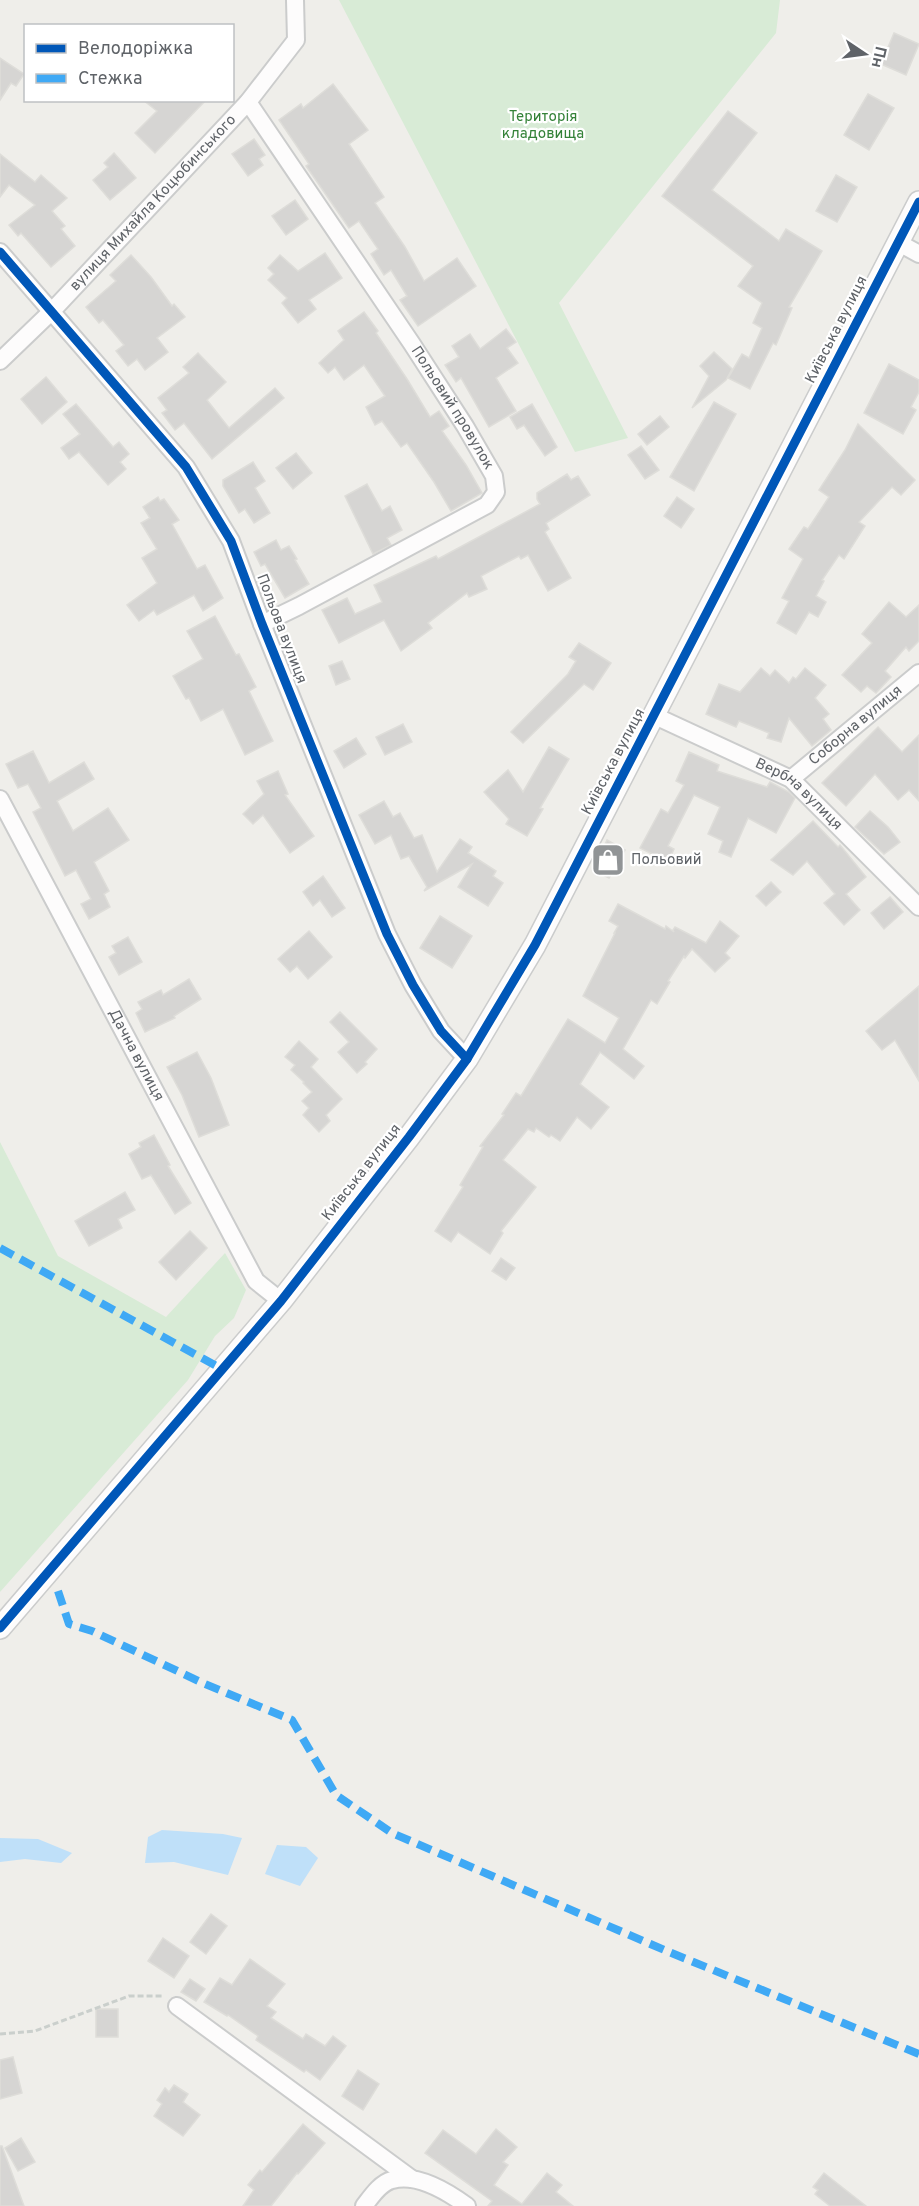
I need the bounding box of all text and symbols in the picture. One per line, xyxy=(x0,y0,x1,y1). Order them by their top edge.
legend xyxy=(24,24,234,102)
north arrow xyxy=(835,24,895,84)
text: Велодоріжка xyxy=(78,38,193,61)
text: Пн xyxy=(865,44,890,70)
text: Стежка xyxy=(78,68,142,91)
park label: Територія кладовища xyxy=(502,108,584,144)
street label: вулиця Михайла Коцюбинського xyxy=(66,111,240,295)
street label: Київська вулиця xyxy=(802,273,872,387)
street label: Польовий провулок xyxy=(406,343,498,473)
street label: Польова вулиця xyxy=(251,571,311,687)
street label: Соборна вулиця xyxy=(805,681,906,770)
street label: Київська вулиця xyxy=(578,705,650,819)
street label: Вербна вулиця xyxy=(752,754,846,834)
shop icon: Польовий xyxy=(590,842,626,878)
place label: Польовий xyxy=(631,851,701,870)
street label: Дачна вулиця xyxy=(104,1006,168,1104)
street label: Київська вулиця xyxy=(318,1121,406,1225)

